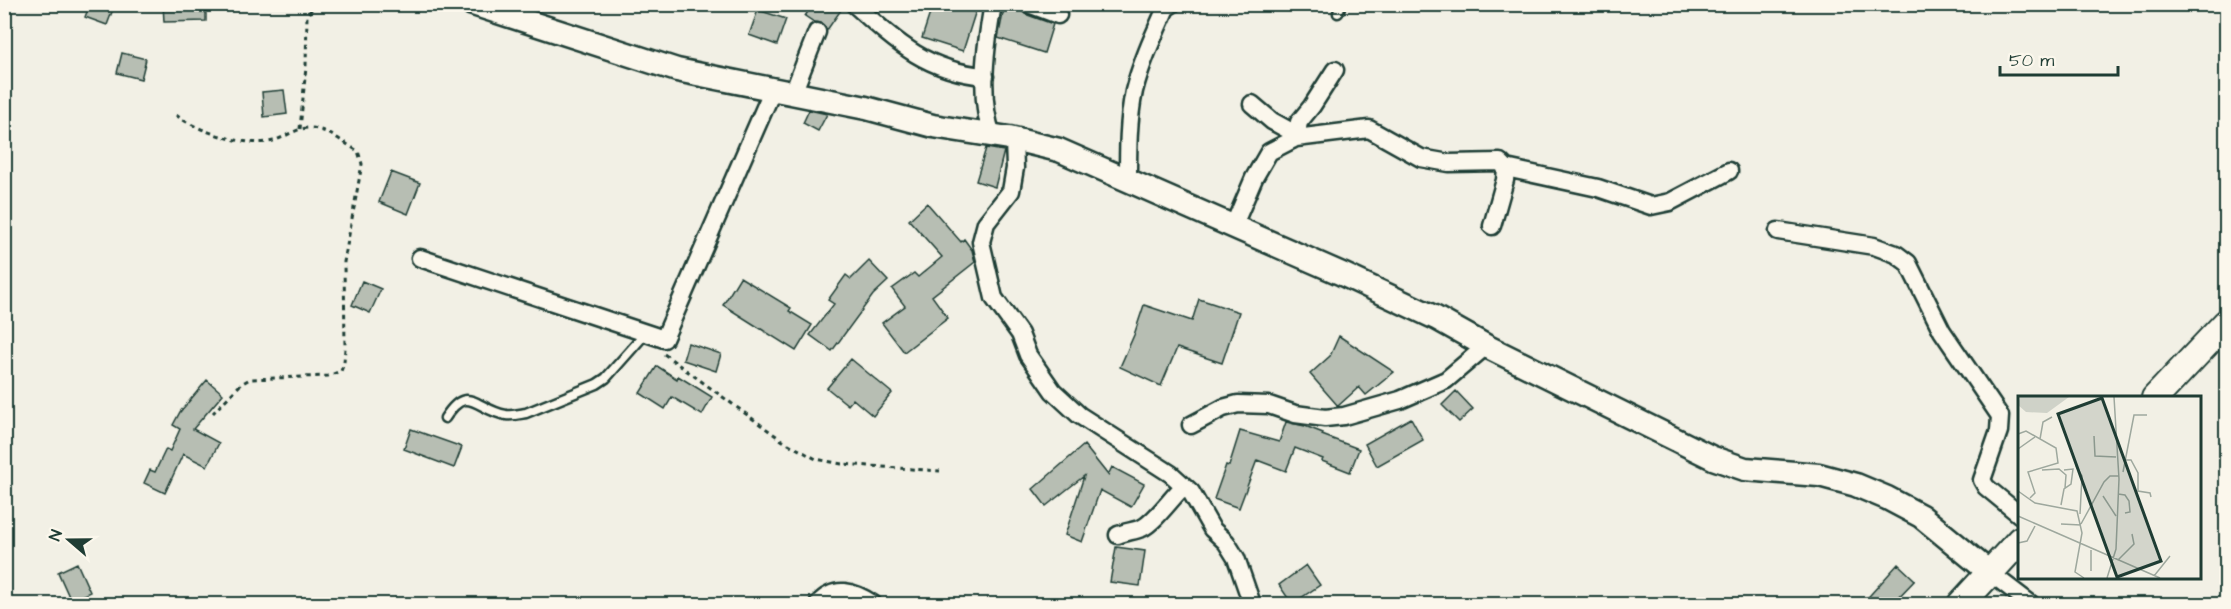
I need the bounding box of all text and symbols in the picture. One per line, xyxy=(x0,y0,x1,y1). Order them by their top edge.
scale bar xyxy=(2000,39,2118,77)
text: 50 m xyxy=(2009,48,2054,73)
inset map xyxy=(2018,396,2201,579)
north arrow xyxy=(39,510,99,570)
text: N xyxy=(44,527,68,544)

